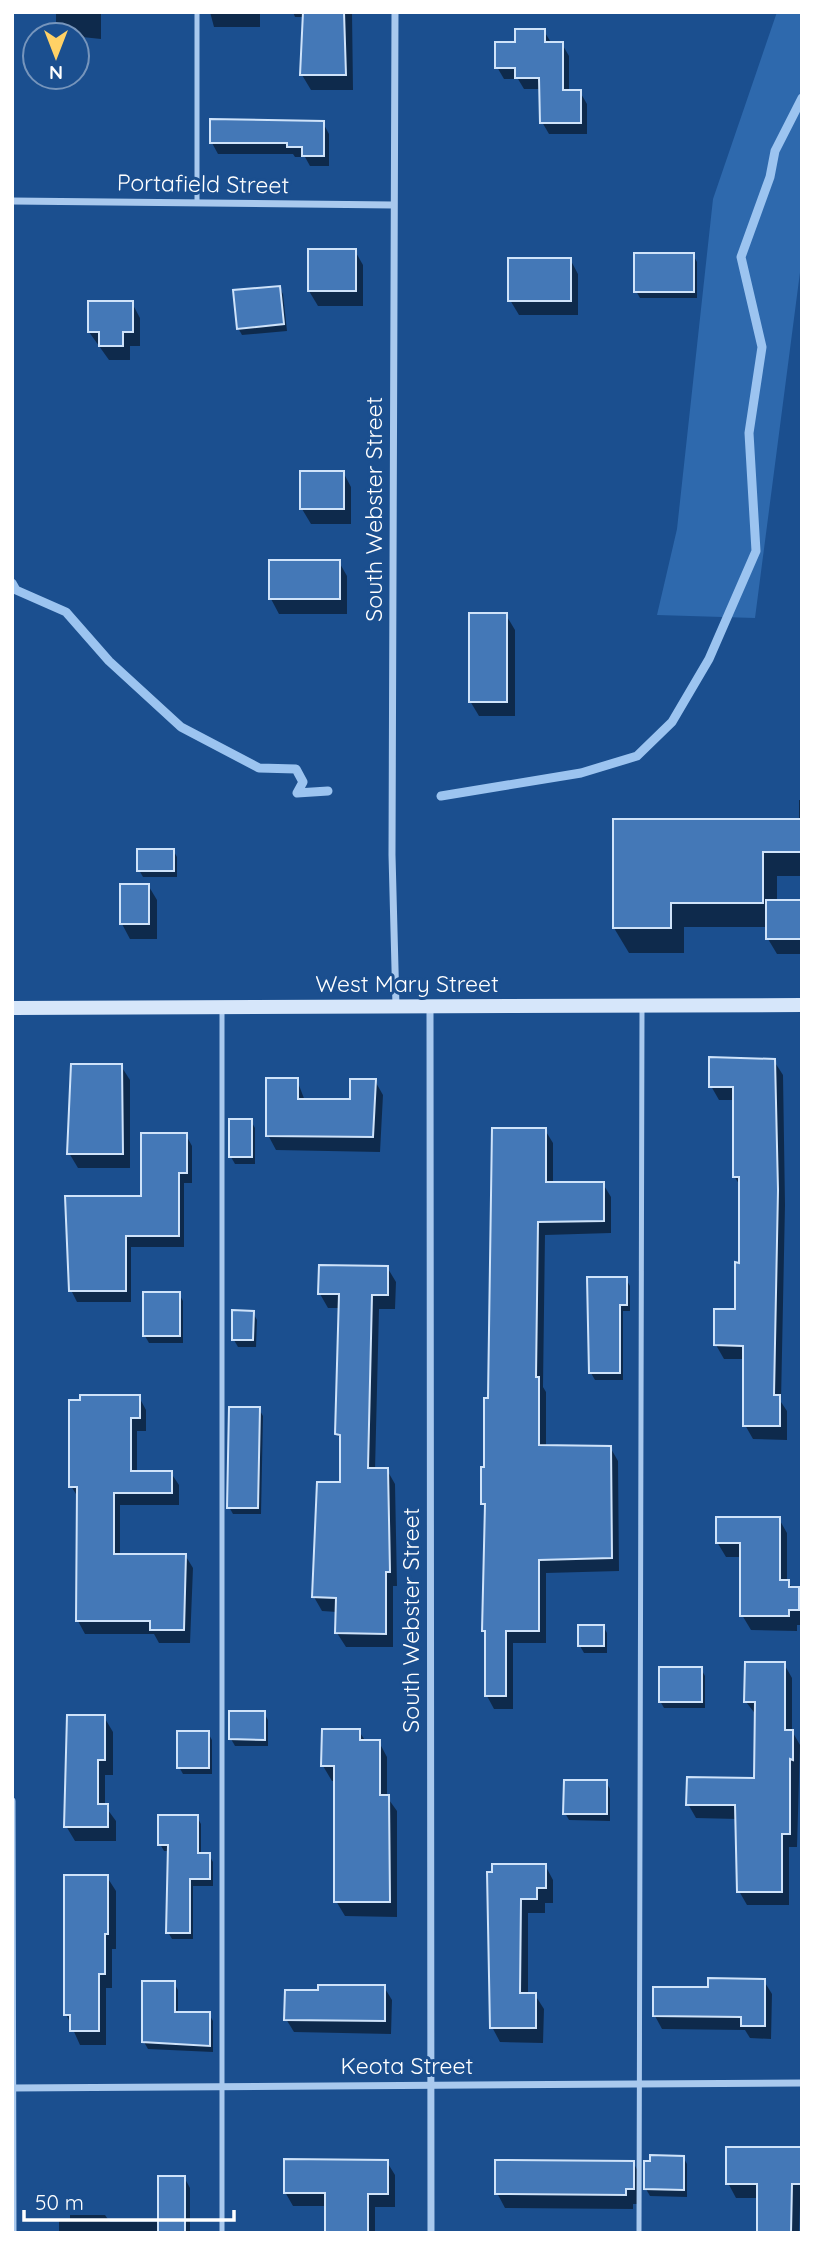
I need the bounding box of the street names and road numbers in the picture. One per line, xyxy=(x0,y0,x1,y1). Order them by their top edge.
street label: Portafield Street xyxy=(117,167,290,200)
street label: South Webster Street xyxy=(359,396,388,622)
street label: West Mary Street xyxy=(315,969,499,998)
street label: South Webster Street xyxy=(396,1507,425,1733)
street label: Keota Street xyxy=(341,2051,474,2080)

